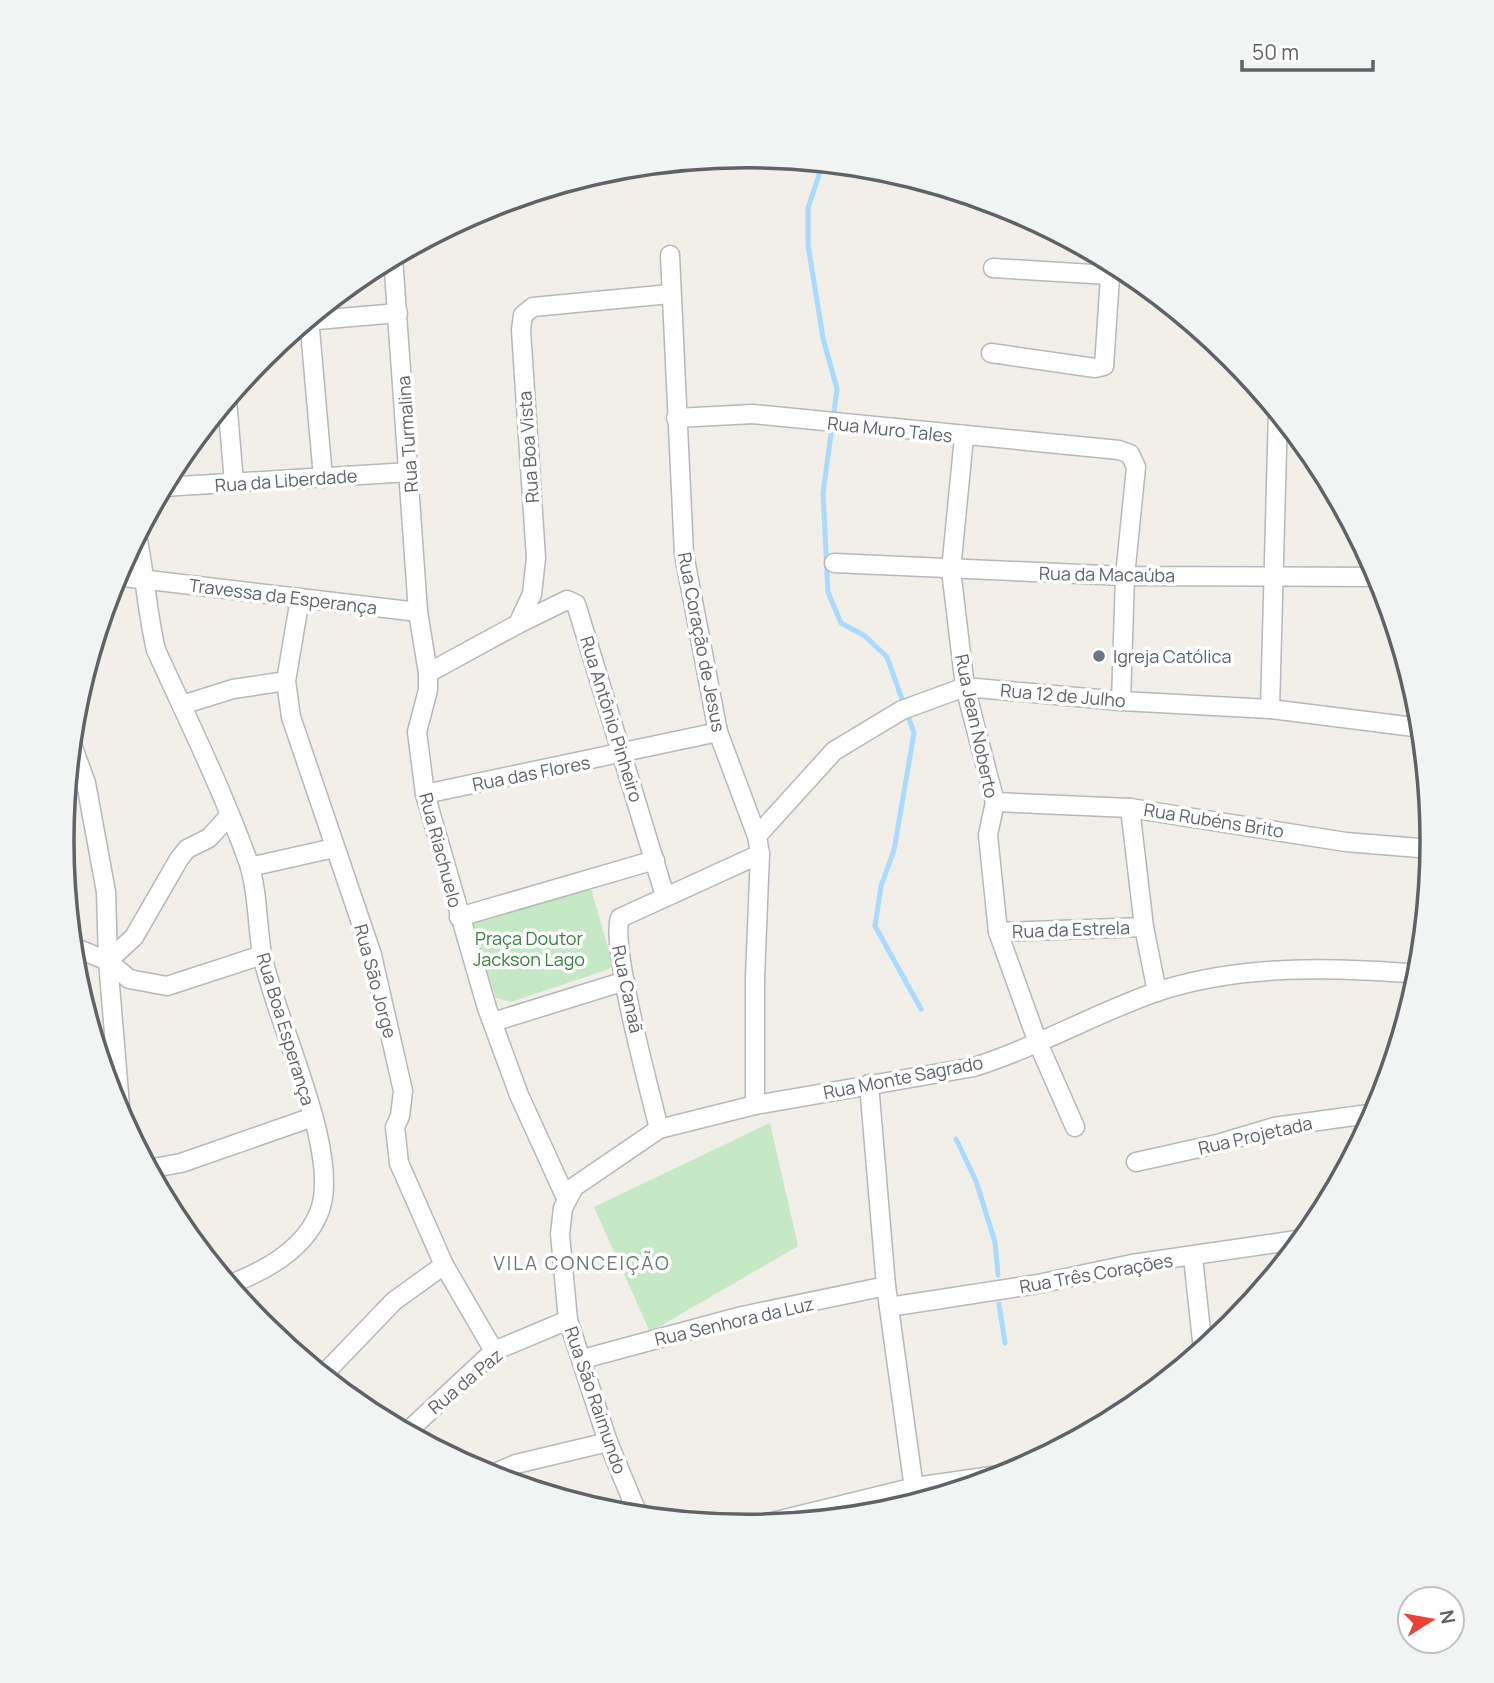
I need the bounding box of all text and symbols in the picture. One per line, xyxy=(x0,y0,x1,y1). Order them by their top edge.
scale bar xyxy=(1242,28,1373,72)
text: 50 m xyxy=(1252,38,1299,66)
street label: Rua Turmalina xyxy=(391,375,423,493)
street label: Rua Boa Vista xyxy=(512,390,544,504)
street label: Rua Muro Tales xyxy=(826,410,954,448)
street label: Rua da Liberdade xyxy=(214,463,358,497)
street label: Rua Coração de Jesus xyxy=(673,550,731,734)
street label: Rua da Macaúba xyxy=(1039,561,1175,587)
street label: Travessa da Esperança xyxy=(188,573,378,619)
street label: Rua Antônio Pinheiro xyxy=(575,633,649,805)
place label: Igreja Católica xyxy=(1113,644,1231,668)
marker: Igreja Católica xyxy=(1091,648,1107,664)
street label: Rua Jean Noberto xyxy=(950,652,1004,800)
street label: Rua 12 de Julho xyxy=(999,678,1127,712)
street label: Rua das Flores xyxy=(470,750,592,796)
street label: Rua Riachuelo xyxy=(414,790,468,910)
street label: Rua Rubéns Brito xyxy=(1142,797,1286,843)
street label: Rua da Estrela xyxy=(1012,915,1130,943)
street label: Rua São Jorge xyxy=(349,921,403,1041)
park label: Praça Doutor Jackson Lago xyxy=(473,926,585,971)
street label: Rua Canaã xyxy=(607,943,649,1035)
street label: Rua Boa Esperança xyxy=(251,950,321,1108)
street label: Rua Monte Sagrado xyxy=(821,1050,985,1104)
street label: Rua Projetada xyxy=(1196,1110,1314,1160)
street label: Rua Três Corações xyxy=(1017,1248,1175,1298)
district label: VILA CONCEIÇÃO xyxy=(493,1250,671,1276)
street label: Rua Senhora da Luz xyxy=(652,1291,816,1351)
street label: Rua São Raimundo xyxy=(560,1323,632,1477)
street label: Rua da Paz xyxy=(423,1343,507,1419)
north arrow xyxy=(1396,1585,1466,1655)
text: N xyxy=(1434,1608,1462,1626)

